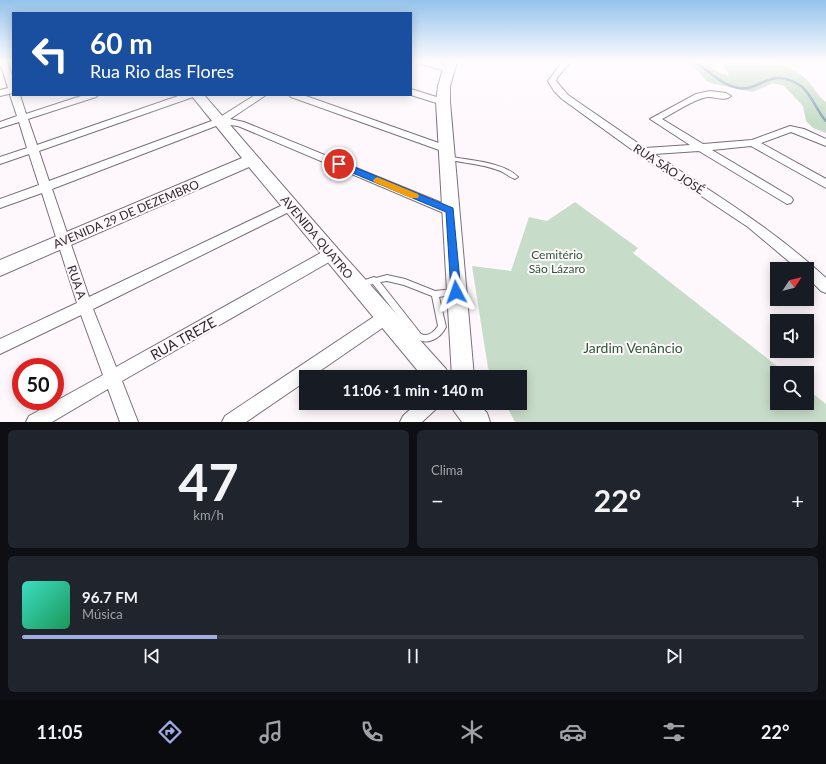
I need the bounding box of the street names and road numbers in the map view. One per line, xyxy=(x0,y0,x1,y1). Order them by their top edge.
street label: RUA SÃO JOSÉ xyxy=(631,140,707,198)
street label: AVENIDA 29 DE DEZEMBRO xyxy=(51,176,202,252)
street label: AVENIDA QUATRO xyxy=(278,192,357,282)
street label: RUA A xyxy=(64,263,90,302)
street label: RUA TREZE xyxy=(147,313,219,363)

